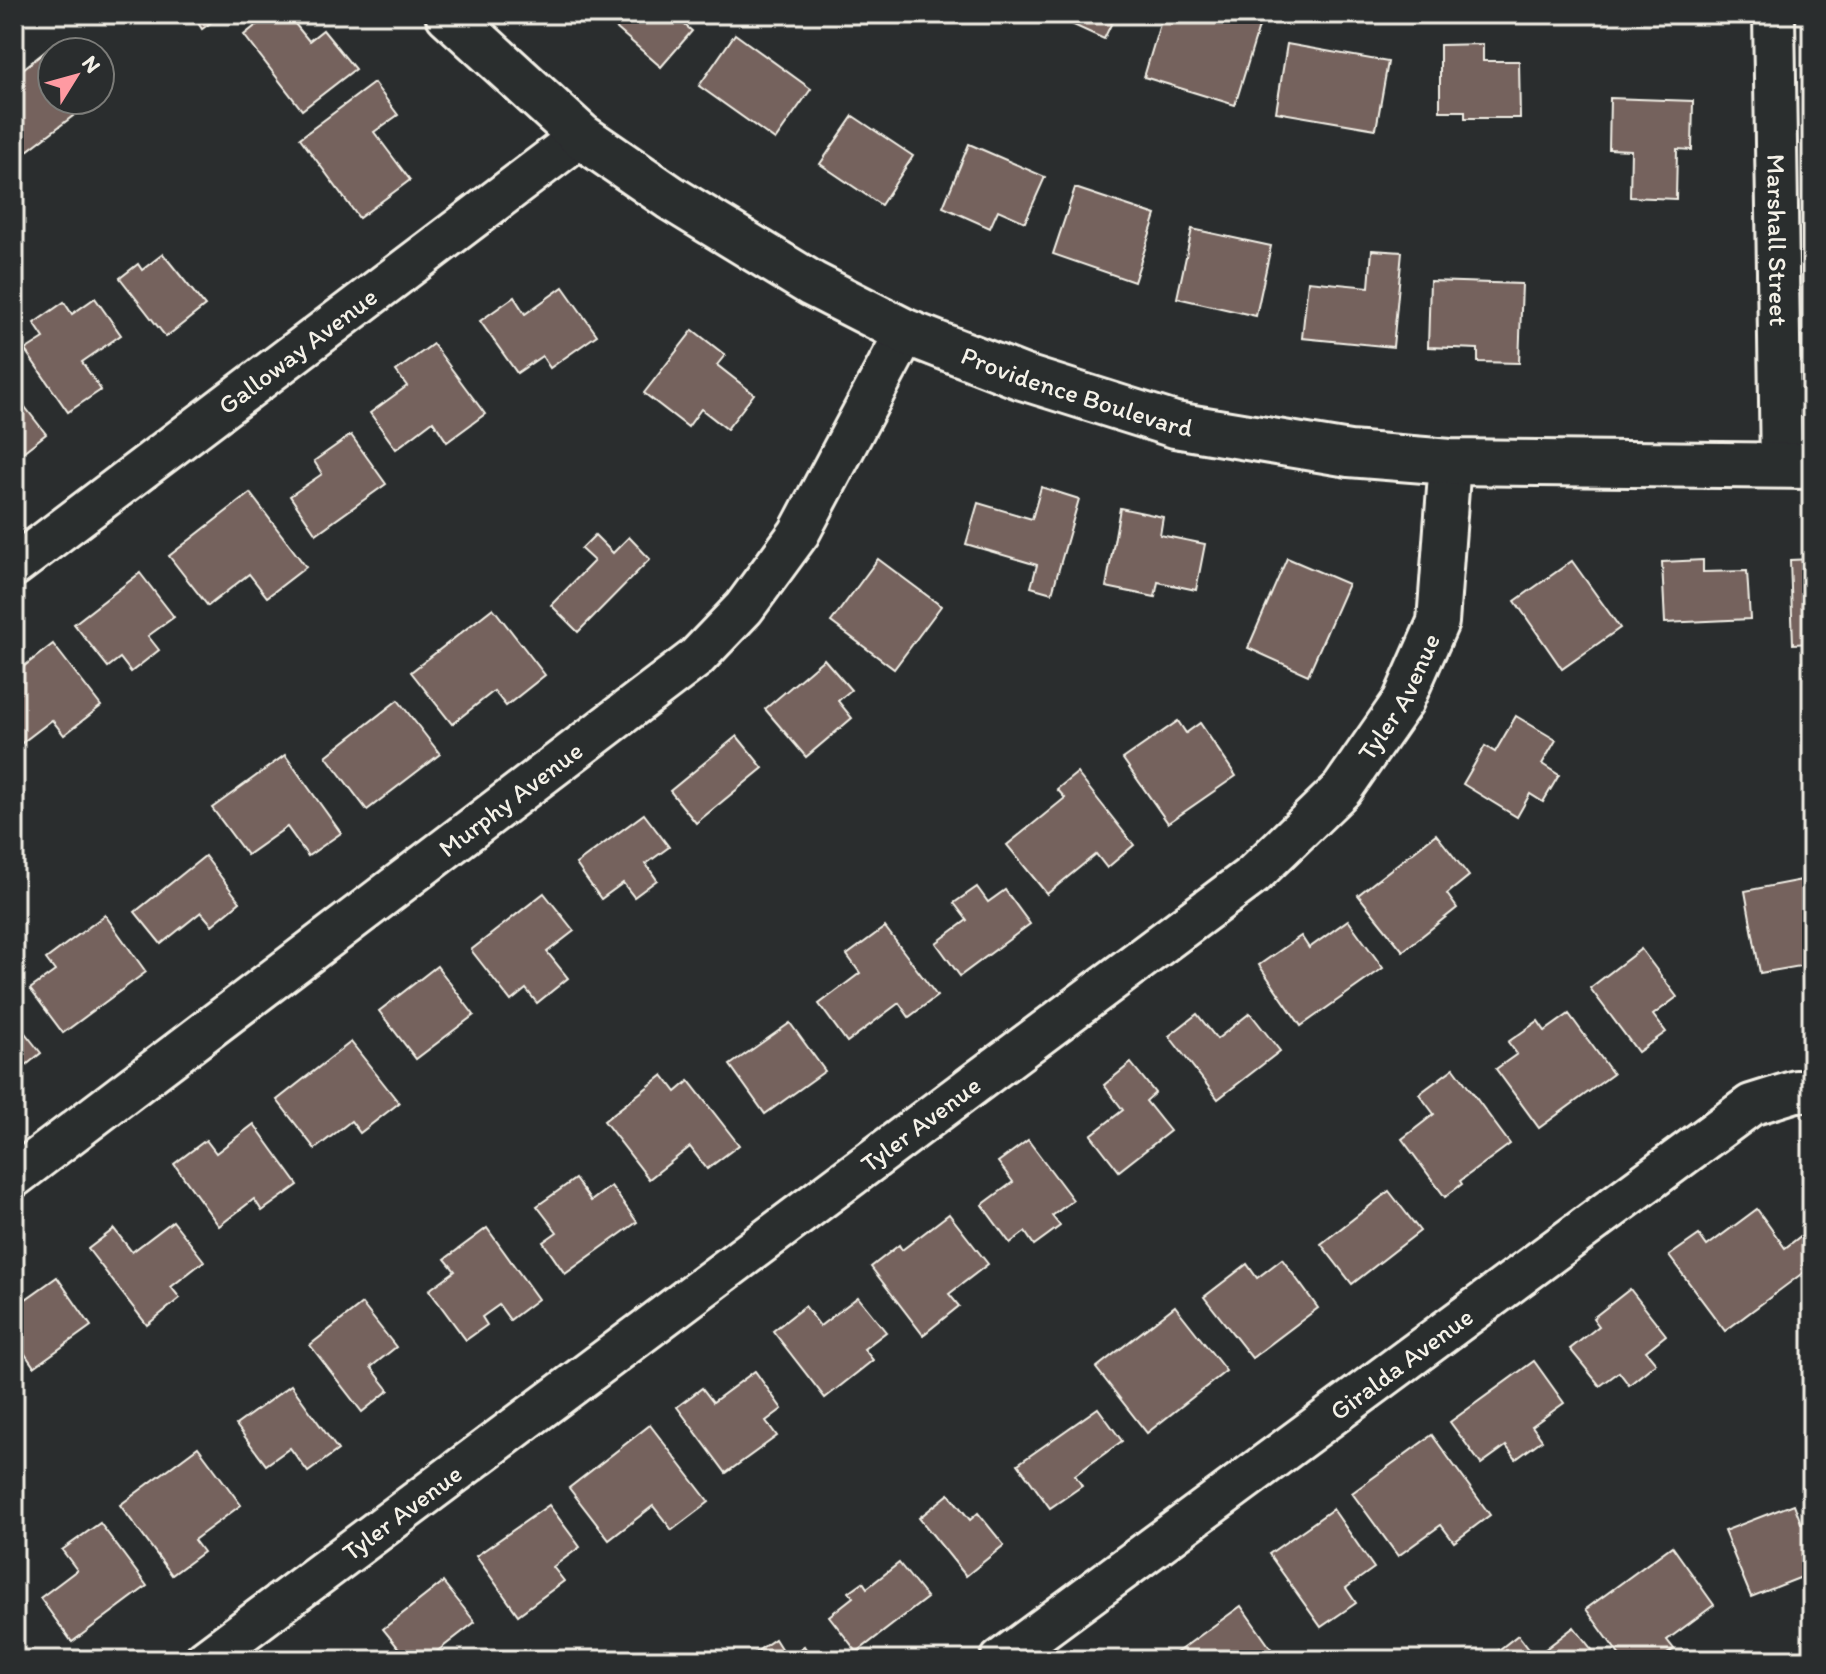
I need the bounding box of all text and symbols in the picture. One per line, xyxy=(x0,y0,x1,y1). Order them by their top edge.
north arrow xyxy=(36,36,116,116)
text: N xyxy=(76,50,107,78)
street label: Marshall Street xyxy=(1760,154,1795,327)
street label: Galloway Avenue xyxy=(212,280,384,421)
street label: Providence Boulevard xyxy=(957,339,1195,444)
street label: Tyler Avenue xyxy=(1351,628,1447,767)
street label: Murphy Avenue xyxy=(432,734,589,864)
street label: Tyler Avenue xyxy=(854,1069,987,1179)
street label: Giralda Avenue xyxy=(1323,1300,1479,1427)
street label: Tyler Avenue xyxy=(336,1457,468,1568)

